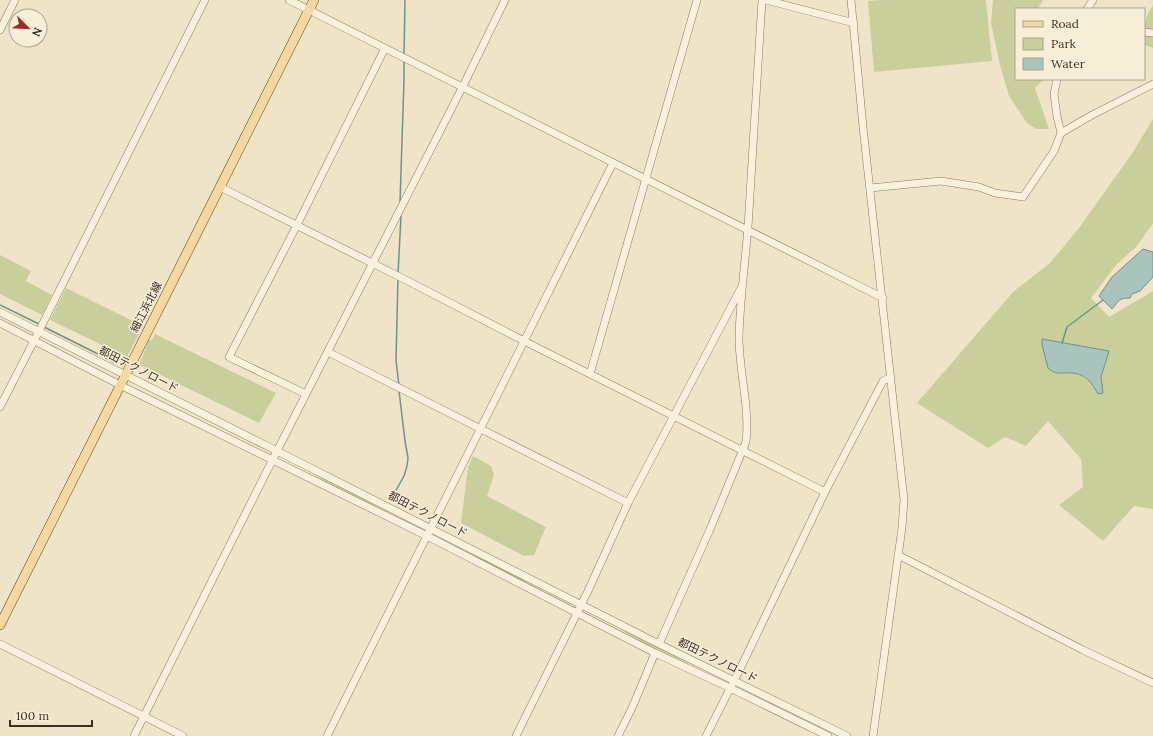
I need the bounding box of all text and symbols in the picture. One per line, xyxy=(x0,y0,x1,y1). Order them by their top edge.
north arrow xyxy=(8,8,48,48)
legend xyxy=(1015,8,1145,80)
text: Road xyxy=(1051,16,1079,31)
text: N xyxy=(29,25,45,39)
text: Park xyxy=(1051,36,1077,51)
text: Water xyxy=(1051,56,1086,71)
street label: 細江浜北線 xyxy=(127,279,165,335)
street label: 都田テクノロード xyxy=(97,343,181,395)
street label: 都田テクノロード xyxy=(386,488,470,540)
street label: 都田テクノロード xyxy=(676,635,760,685)
scale bar xyxy=(10,702,92,728)
text: 100 m xyxy=(16,708,49,723)

